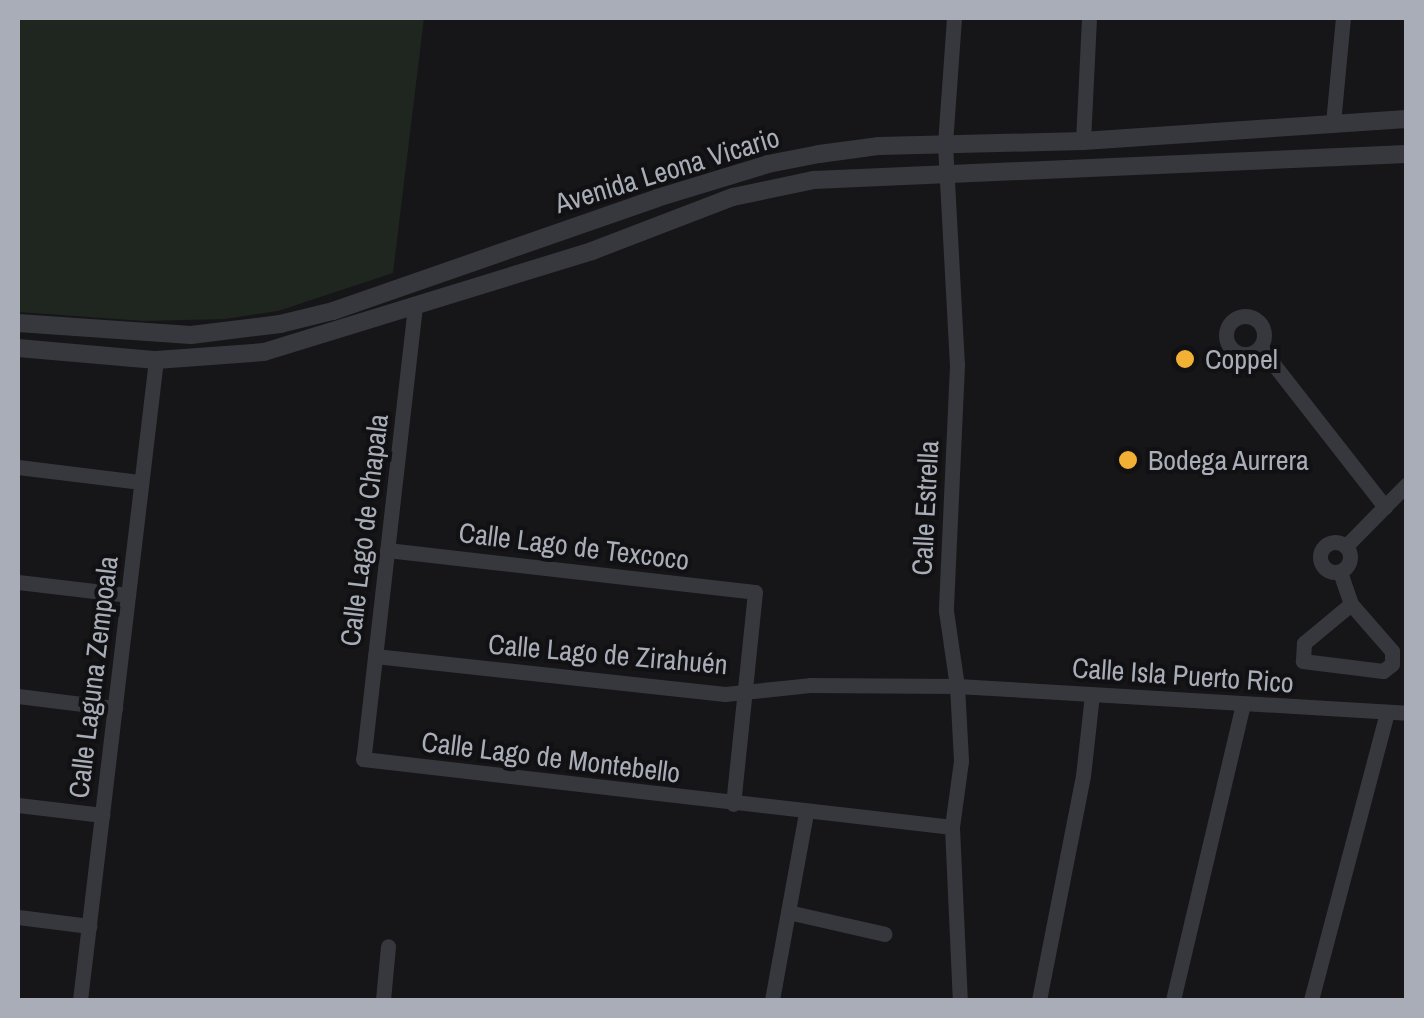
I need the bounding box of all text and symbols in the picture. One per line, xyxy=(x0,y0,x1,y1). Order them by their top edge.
street label: Avenida Leona Vicario xyxy=(551,120,783,220)
place label: Coppel xyxy=(1205,342,1278,376)
marker: Coppel xyxy=(1174,348,1196,370)
street label: Calle Lago de Chapala xyxy=(333,412,395,648)
street label: Calle Estrella xyxy=(905,440,945,576)
place label: Bodega Aurrera xyxy=(1148,443,1310,477)
marker: Bodega Aurrera xyxy=(1117,449,1139,471)
street label: Calle Lago de Texcoco xyxy=(457,515,691,577)
street label: Calle Laguna Zempoala xyxy=(61,554,125,800)
street label: Calle Lago de Zirahuén xyxy=(487,627,729,681)
street label: Calle Isla Puerto Rico xyxy=(1071,650,1295,700)
street label: Calle Lago de Montebello xyxy=(420,724,682,790)

